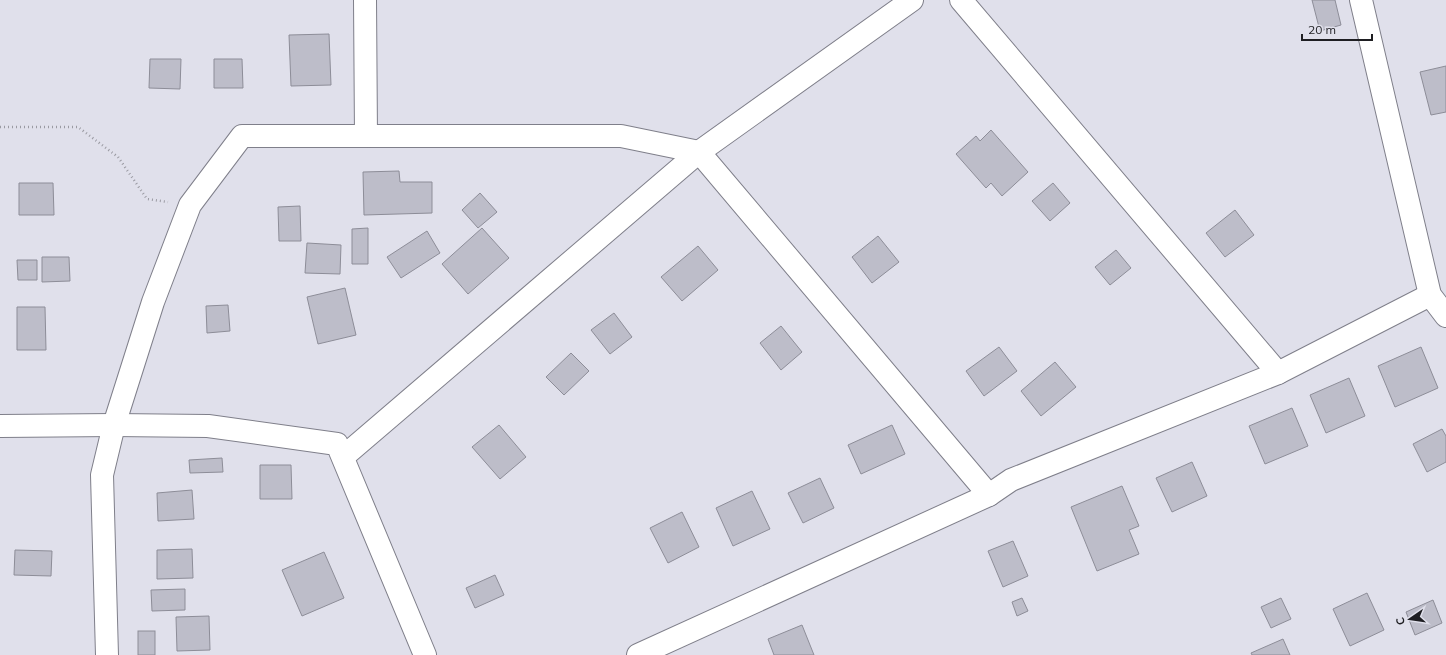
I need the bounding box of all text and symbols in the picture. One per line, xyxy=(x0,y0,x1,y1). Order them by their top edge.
scale bar xyxy=(1302,16,1372,42)
text: 20 m xyxy=(1308,22,1336,37)
north arrow xyxy=(1390,599,1430,639)
text: С xyxy=(1392,616,1408,627)

